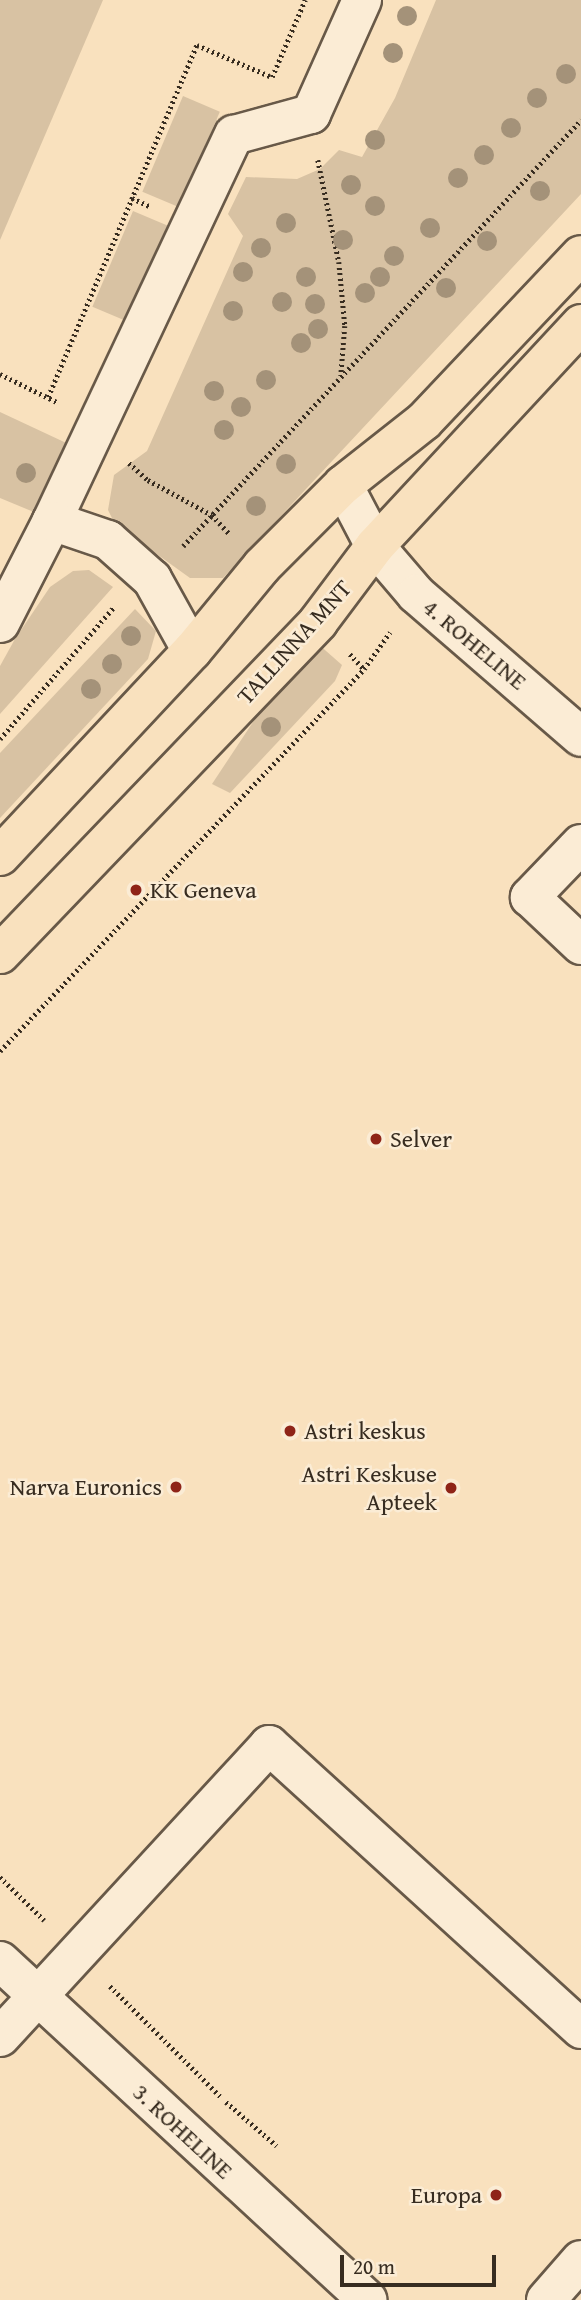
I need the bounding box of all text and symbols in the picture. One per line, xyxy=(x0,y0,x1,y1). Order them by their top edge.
street label: TALLINNA MNT xyxy=(231,574,357,710)
street label: 4. ROHELINE xyxy=(417,592,533,696)
place label: KK Geneva xyxy=(150,876,257,904)
marker: KK Geneva xyxy=(128,882,144,898)
place label: Selver xyxy=(390,1125,452,1153)
marker: Selver xyxy=(368,1131,384,1147)
place label: Astri keskus xyxy=(304,1417,426,1445)
marker: Astri keskus xyxy=(282,1423,298,1439)
place label: Astri Keskuse Apteek xyxy=(302,1460,437,1516)
place label: Narva Euronics xyxy=(10,1473,162,1501)
marker: Narva Euronics xyxy=(168,1479,184,1495)
marker: Astri Keskuse Apteek xyxy=(443,1480,459,1496)
street label: 3. ROHELINE xyxy=(127,2077,239,2185)
place label: Europa xyxy=(411,2181,482,2209)
marker: Europa xyxy=(488,2187,504,2203)
scale bar xyxy=(343,2240,499,2284)
text: 20 m xyxy=(353,2251,395,2282)

